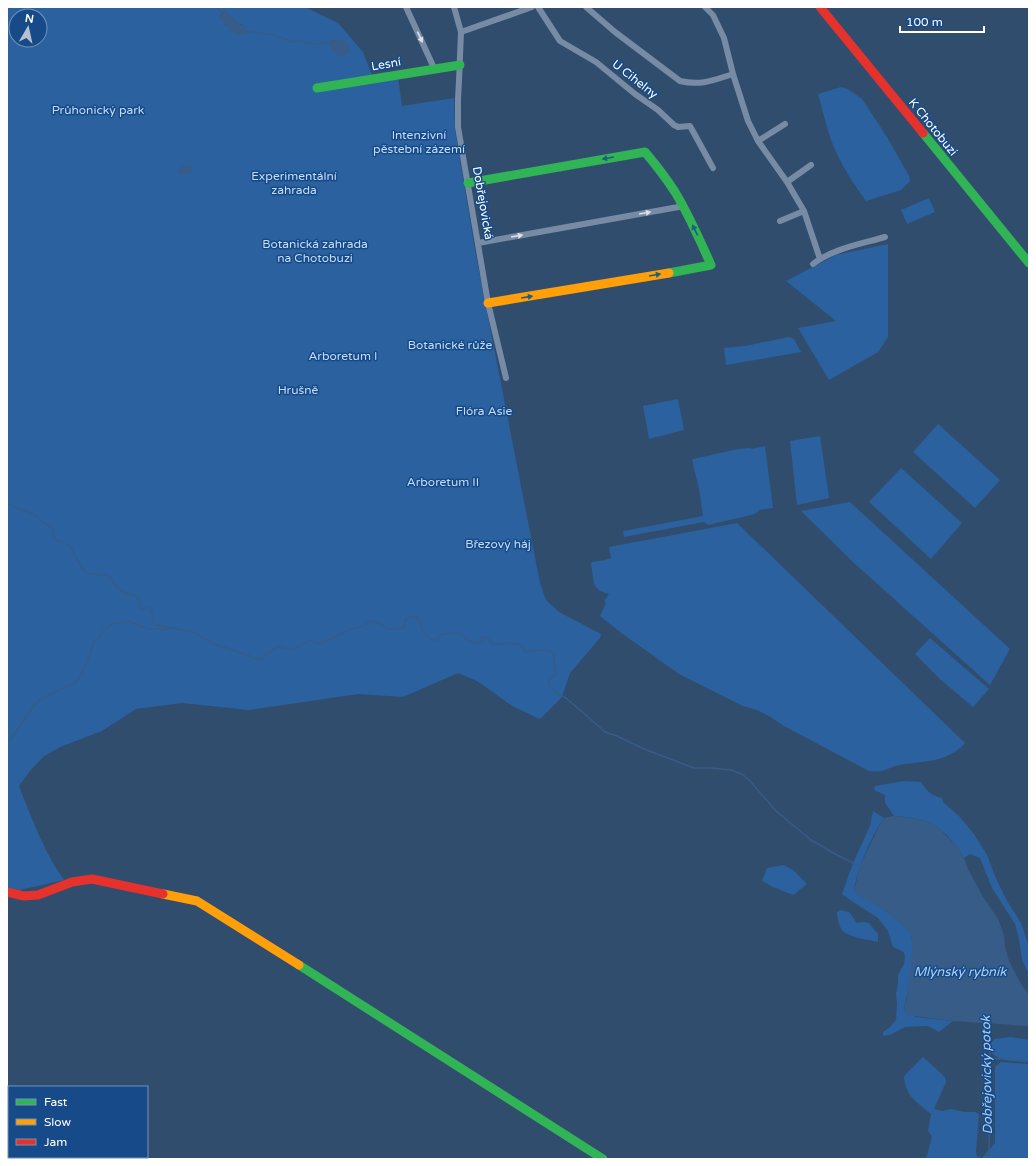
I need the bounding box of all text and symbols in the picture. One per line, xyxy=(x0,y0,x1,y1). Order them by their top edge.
north arrow xyxy=(8,8,48,48)
scale bar xyxy=(900,8,984,34)
text: N xyxy=(24,12,35,26)
text: 100 m xyxy=(906,15,943,29)
one-way arrow xyxy=(417,32,423,43)
street label: Lesní xyxy=(370,55,402,73)
street label: U Cihelny xyxy=(609,57,661,102)
street label: K Chotobuzi xyxy=(906,96,960,158)
park label: Průhonický park xyxy=(52,103,145,117)
park label: Intenzivní pěstební zázemí xyxy=(373,128,465,156)
one-way arrow xyxy=(602,155,614,161)
street label: Dobřejovická xyxy=(470,165,496,241)
park label: Experimentální zahrada xyxy=(251,169,337,197)
one-way arrow xyxy=(639,210,651,216)
one-way arrow xyxy=(692,224,698,235)
one-way arrow xyxy=(511,233,523,239)
park label: Botanická zahrada na Chotobuzi xyxy=(262,237,368,265)
one-way arrow xyxy=(649,272,661,278)
one-way arrow xyxy=(521,293,533,299)
park label: Botanické růže xyxy=(408,338,492,352)
park label: Arboretum I xyxy=(308,349,378,363)
park label: Hrušně xyxy=(278,383,319,397)
park label: Flóra Asie xyxy=(456,404,512,418)
park label: Arboretum II xyxy=(407,475,479,489)
park label: Březový háj xyxy=(465,537,531,551)
water label: Mlýnský rybník xyxy=(914,964,1007,980)
water label: Dobřejovický potok xyxy=(978,1014,996,1135)
legend xyxy=(8,1086,148,1158)
text: Fast xyxy=(44,1095,68,1109)
text: Slow xyxy=(44,1115,71,1129)
text: Jam xyxy=(44,1135,67,1149)

